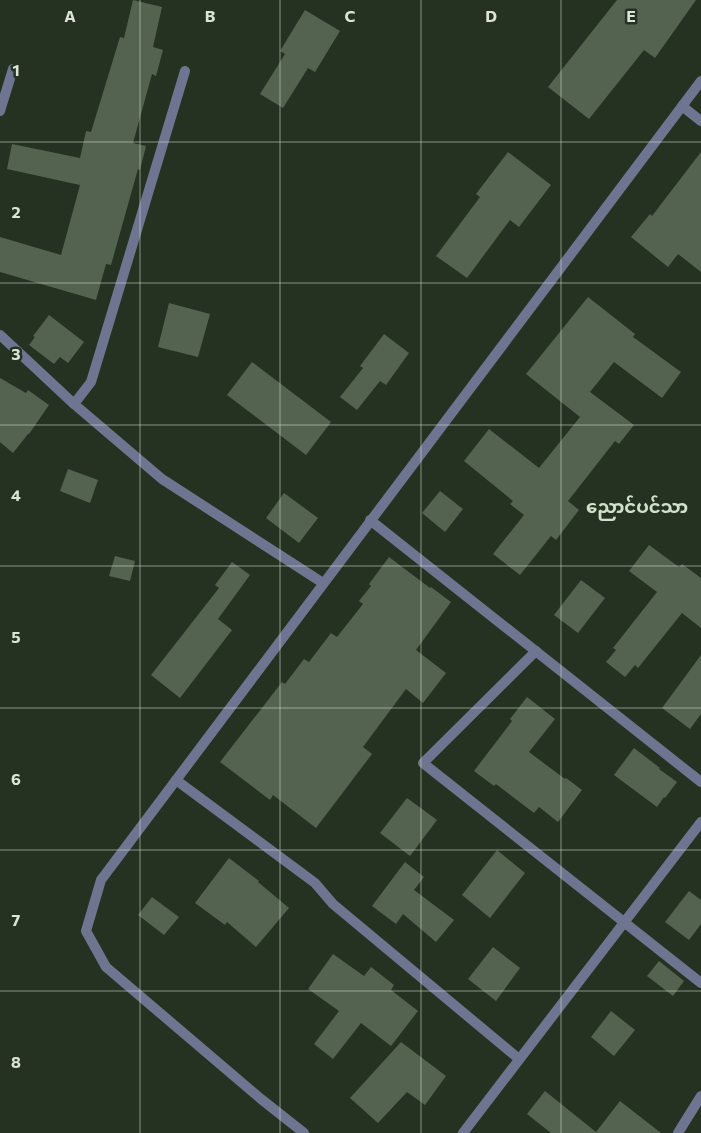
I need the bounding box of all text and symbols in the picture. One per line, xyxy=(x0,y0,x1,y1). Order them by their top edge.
text: A xyxy=(64,6,76,25)
text: B xyxy=(205,6,216,25)
text: C xyxy=(345,6,356,25)
text: D xyxy=(485,6,497,25)
text: E xyxy=(626,6,636,25)
text: 1 xyxy=(12,60,20,79)
text: 2 xyxy=(11,202,21,221)
text: 3 xyxy=(11,344,21,363)
text: 4 xyxy=(11,485,21,504)
district label: ညောင်ပင်သာ xyxy=(586,495,688,521)
text: 5 xyxy=(11,627,21,646)
text: 6 xyxy=(11,769,21,788)
text: 7 xyxy=(12,910,21,929)
text: 8 xyxy=(11,1052,21,1071)

